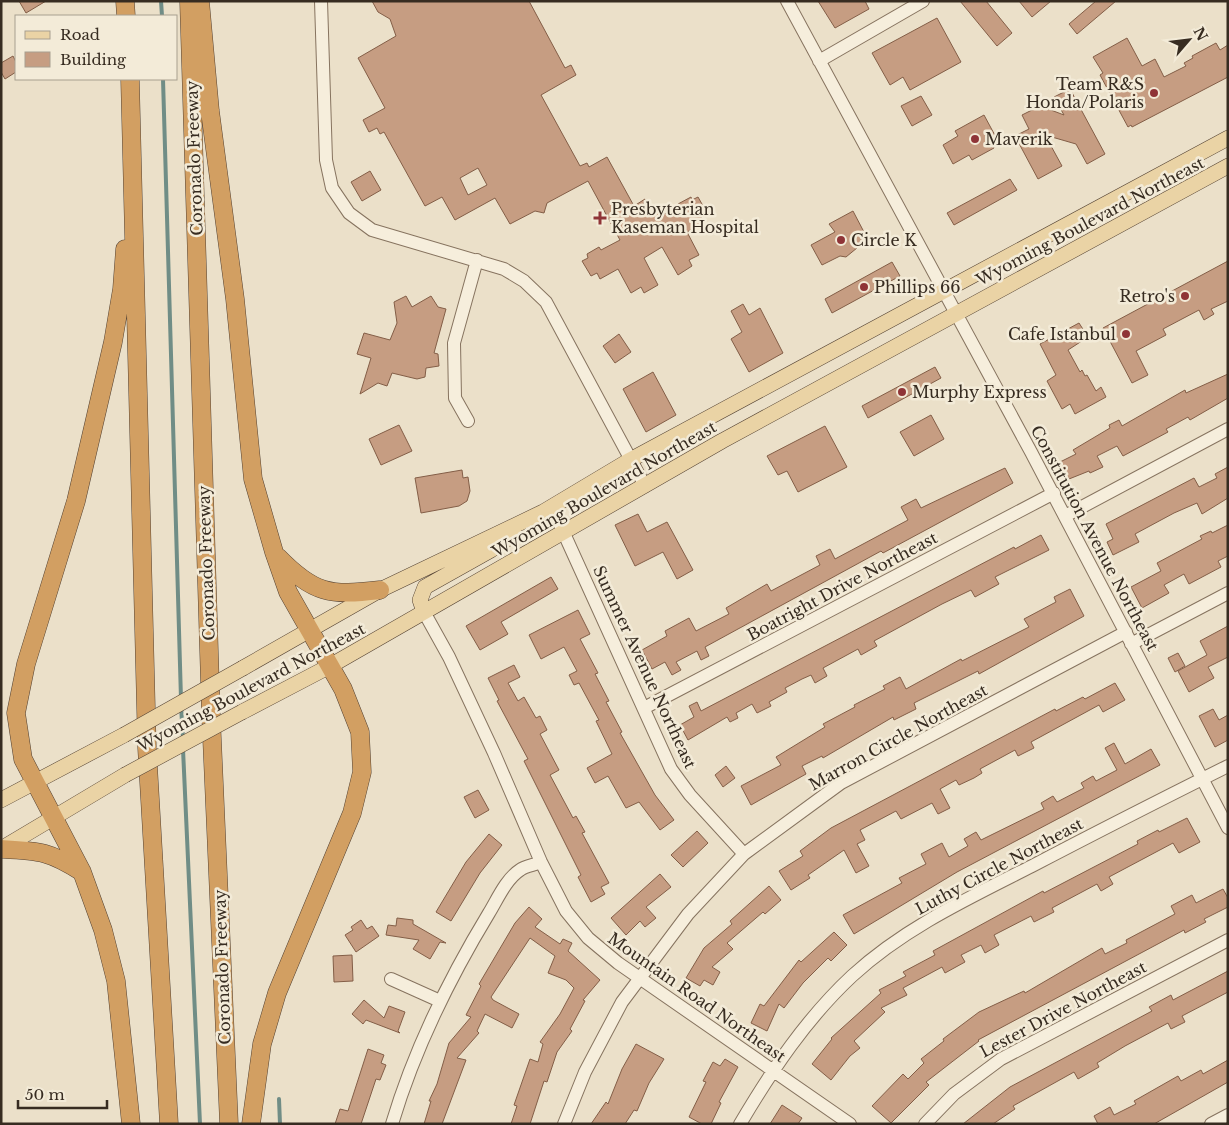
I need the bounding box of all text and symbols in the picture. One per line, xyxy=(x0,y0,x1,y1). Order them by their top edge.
legend xyxy=(15,15,178,80)
north arrow xyxy=(1164,15,1214,65)
text: N xyxy=(1189,24,1212,44)
text: Road xyxy=(60,25,100,44)
text: Building xyxy=(60,50,127,69)
place label: Team R&S Honda/Polaris xyxy=(1026,74,1144,112)
street label: Coronado Freeway xyxy=(181,79,207,236)
marker: Team R&S Honda/Polaris xyxy=(1148,87,1160,99)
place label: Maverik xyxy=(985,129,1053,149)
marker: Maverik xyxy=(969,133,981,145)
street label: Wyoming Boulevard Northeast xyxy=(972,152,1208,290)
place label: Presbyterian Kaseman Hospital xyxy=(611,199,759,237)
marker: Presbyterian Kaseman Hospital xyxy=(593,211,607,225)
place label: Circle K xyxy=(851,230,917,250)
marker: Circle K xyxy=(835,234,847,246)
place label: Phillips 66 xyxy=(874,277,961,297)
marker: Phillips 66 xyxy=(858,281,870,293)
place label: Retro's xyxy=(1119,286,1175,306)
marker: Retro's xyxy=(1179,290,1191,302)
place label: Cafe Istanbul xyxy=(1008,324,1116,344)
marker: Cafe Istanbul xyxy=(1120,328,1132,340)
place label: Murphy Express xyxy=(912,382,1047,402)
marker: Murphy Express xyxy=(896,386,908,398)
street label: Wyoming Boulevard Northeast xyxy=(487,416,720,562)
street label: Constitution Avenue Northeast xyxy=(1027,422,1163,654)
street label: Coronado Freeway xyxy=(193,484,219,641)
street label: Boatright Drive Northeast xyxy=(743,527,941,645)
street label: Summer Avenue Northeast xyxy=(589,562,701,772)
street label: Wyoming Boulevard Northeast xyxy=(133,618,369,756)
street label: Marron Circle Northeast xyxy=(805,679,991,795)
street label: Luthy Circle Northeast xyxy=(912,813,1086,919)
street label: Coronado Freeway xyxy=(209,888,235,1045)
street label: Mountain Road Northeast xyxy=(604,928,790,1066)
street label: Lester Drive Northeast xyxy=(976,957,1150,1061)
scale bar xyxy=(18,1078,106,1110)
text: 50 m xyxy=(25,1085,65,1104)

